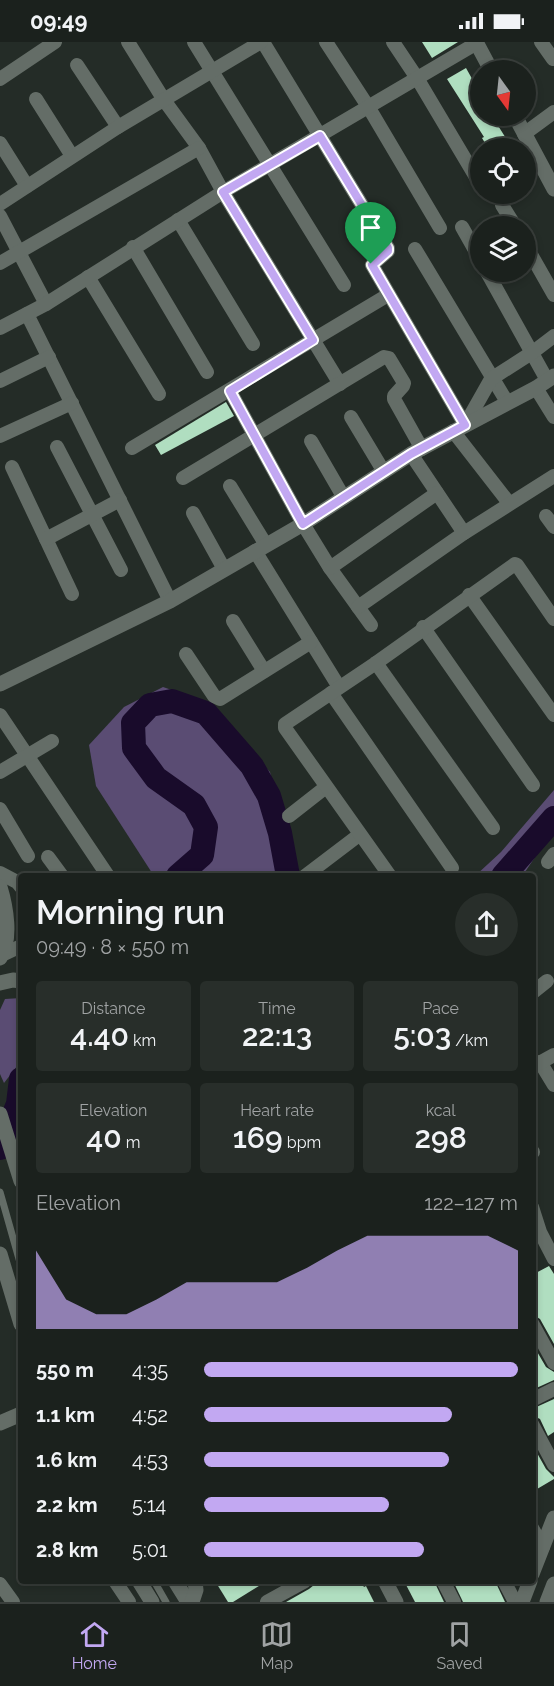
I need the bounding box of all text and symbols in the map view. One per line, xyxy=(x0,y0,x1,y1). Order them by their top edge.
text: 09:49 xyxy=(30,8,87,34)
north arrow xyxy=(470,60,536,126)
map controls xyxy=(470,60,536,282)
button: locate xyxy=(470,138,536,204)
pin xyxy=(345,202,396,264)
icon: arrive xyxy=(354,211,387,244)
button: layers xyxy=(470,216,536,282)
text: Morning run xyxy=(36,893,225,932)
button: share xyxy=(455,893,518,956)
text: 09:49 · 8 × 550 m xyxy=(36,935,189,959)
text: Distance xyxy=(81,999,145,1018)
text: Time xyxy=(258,999,296,1018)
text: Pace xyxy=(422,999,459,1018)
text: 4.40 xyxy=(70,1018,129,1053)
text: 22:13 xyxy=(242,1018,312,1053)
text: 5:03 xyxy=(393,1018,451,1053)
text: km xyxy=(129,1031,156,1050)
text: /km xyxy=(451,1031,488,1050)
text: Elevation xyxy=(79,1101,147,1120)
text: Heart rate xyxy=(240,1101,314,1120)
text: kcal xyxy=(426,1101,456,1120)
text: 40 xyxy=(86,1120,122,1155)
text: 169 xyxy=(233,1120,283,1155)
text: 298 xyxy=(415,1120,467,1155)
text: m xyxy=(122,1133,140,1152)
text: bpm xyxy=(283,1133,321,1152)
text: Elevation xyxy=(36,1191,121,1215)
text: 122–127 m xyxy=(424,1191,518,1215)
text: 550 m xyxy=(36,1358,94,1382)
text: 4:35 xyxy=(132,1358,168,1382)
text: 1.1 km xyxy=(36,1403,95,1427)
text: 4:52 xyxy=(132,1403,168,1427)
text: 1.6 km xyxy=(36,1448,97,1472)
text: 4:53 xyxy=(132,1448,168,1472)
text: 2.2 km xyxy=(36,1493,98,1517)
text: 5:14 xyxy=(132,1493,166,1517)
text: 2.8 km xyxy=(36,1538,98,1562)
text: 5:01 xyxy=(132,1538,167,1562)
tab: Home xyxy=(72,1618,117,1673)
tab: Map xyxy=(260,1618,293,1673)
tab: Saved xyxy=(437,1618,482,1673)

